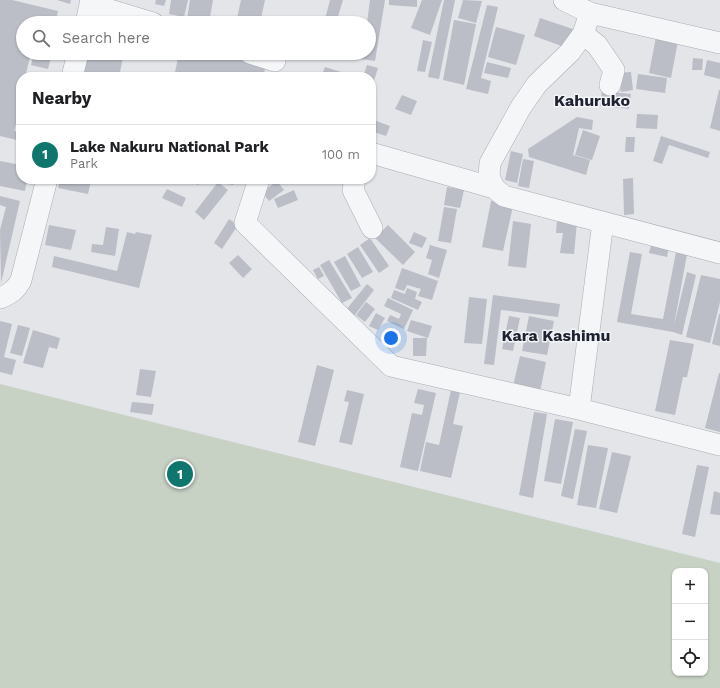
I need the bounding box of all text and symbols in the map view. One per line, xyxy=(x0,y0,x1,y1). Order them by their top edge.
search box xyxy=(16,16,376,60)
icon: search xyxy=(30,27,52,49)
text: Search here xyxy=(62,29,150,47)
text: Nearby xyxy=(32,88,91,108)
district label: Kahuruko xyxy=(554,91,630,110)
text: Lake Nakuru National Park xyxy=(70,138,269,156)
text: 1 xyxy=(42,147,48,162)
text: 100 m xyxy=(322,147,360,162)
text: Park xyxy=(70,156,98,171)
district label: Kara Kashimu xyxy=(501,326,611,345)
your location xyxy=(381,328,401,348)
pin: 1 xyxy=(167,459,193,489)
map controls xyxy=(672,568,708,676)
button: + xyxy=(672,568,708,604)
button: − xyxy=(672,604,708,640)
button: locate xyxy=(672,640,708,676)

